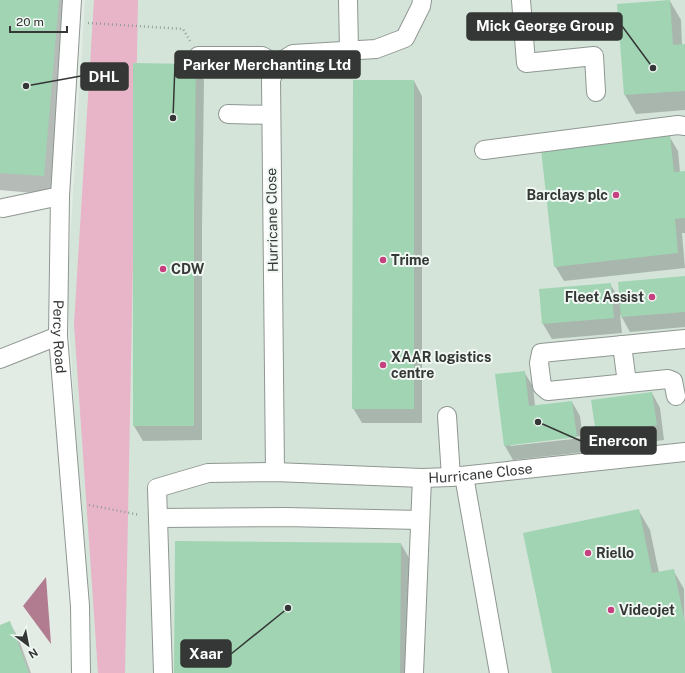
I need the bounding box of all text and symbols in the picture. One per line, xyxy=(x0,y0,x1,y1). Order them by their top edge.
scale bar xyxy=(10,8,67,34)
callout: Mick George Group xyxy=(467,13,622,40)
text: 20 m xyxy=(16,15,44,29)
text: Mick George Group xyxy=(476,17,614,34)
callout: Parker Merchanting Ltd xyxy=(175,51,360,78)
text: Parker Merchanting Ltd xyxy=(183,56,351,73)
callout: DHL xyxy=(81,63,128,90)
text: DHL xyxy=(88,68,120,85)
street label: Hurricane Close xyxy=(263,168,281,272)
place label: Barclays plc xyxy=(526,187,608,203)
marker: Barclays plc xyxy=(611,190,621,200)
place label: Trime xyxy=(391,252,430,268)
marker: Trime xyxy=(378,255,388,265)
place label: CDW xyxy=(171,261,205,277)
marker: CDW xyxy=(158,264,168,274)
place label: Fleet Assist xyxy=(565,289,644,305)
marker: Fleet Assist xyxy=(647,292,657,302)
street label: Percy Road xyxy=(50,300,69,374)
place label: XAAR logistics centre xyxy=(391,349,491,381)
marker: XAAR logistics centre xyxy=(378,360,388,370)
callout: Enercon xyxy=(581,427,656,454)
text: Enercon xyxy=(589,432,648,449)
street label: Hurricane Close xyxy=(428,460,533,486)
place label: Riello xyxy=(596,545,634,561)
marker: Riello xyxy=(583,548,593,558)
place label: Videojet xyxy=(619,602,675,618)
marker: Videojet xyxy=(606,605,616,615)
north arrow xyxy=(8,625,48,665)
callout: Xaar xyxy=(181,640,231,667)
text: Xaar xyxy=(189,645,223,662)
text: N xyxy=(26,646,40,661)

